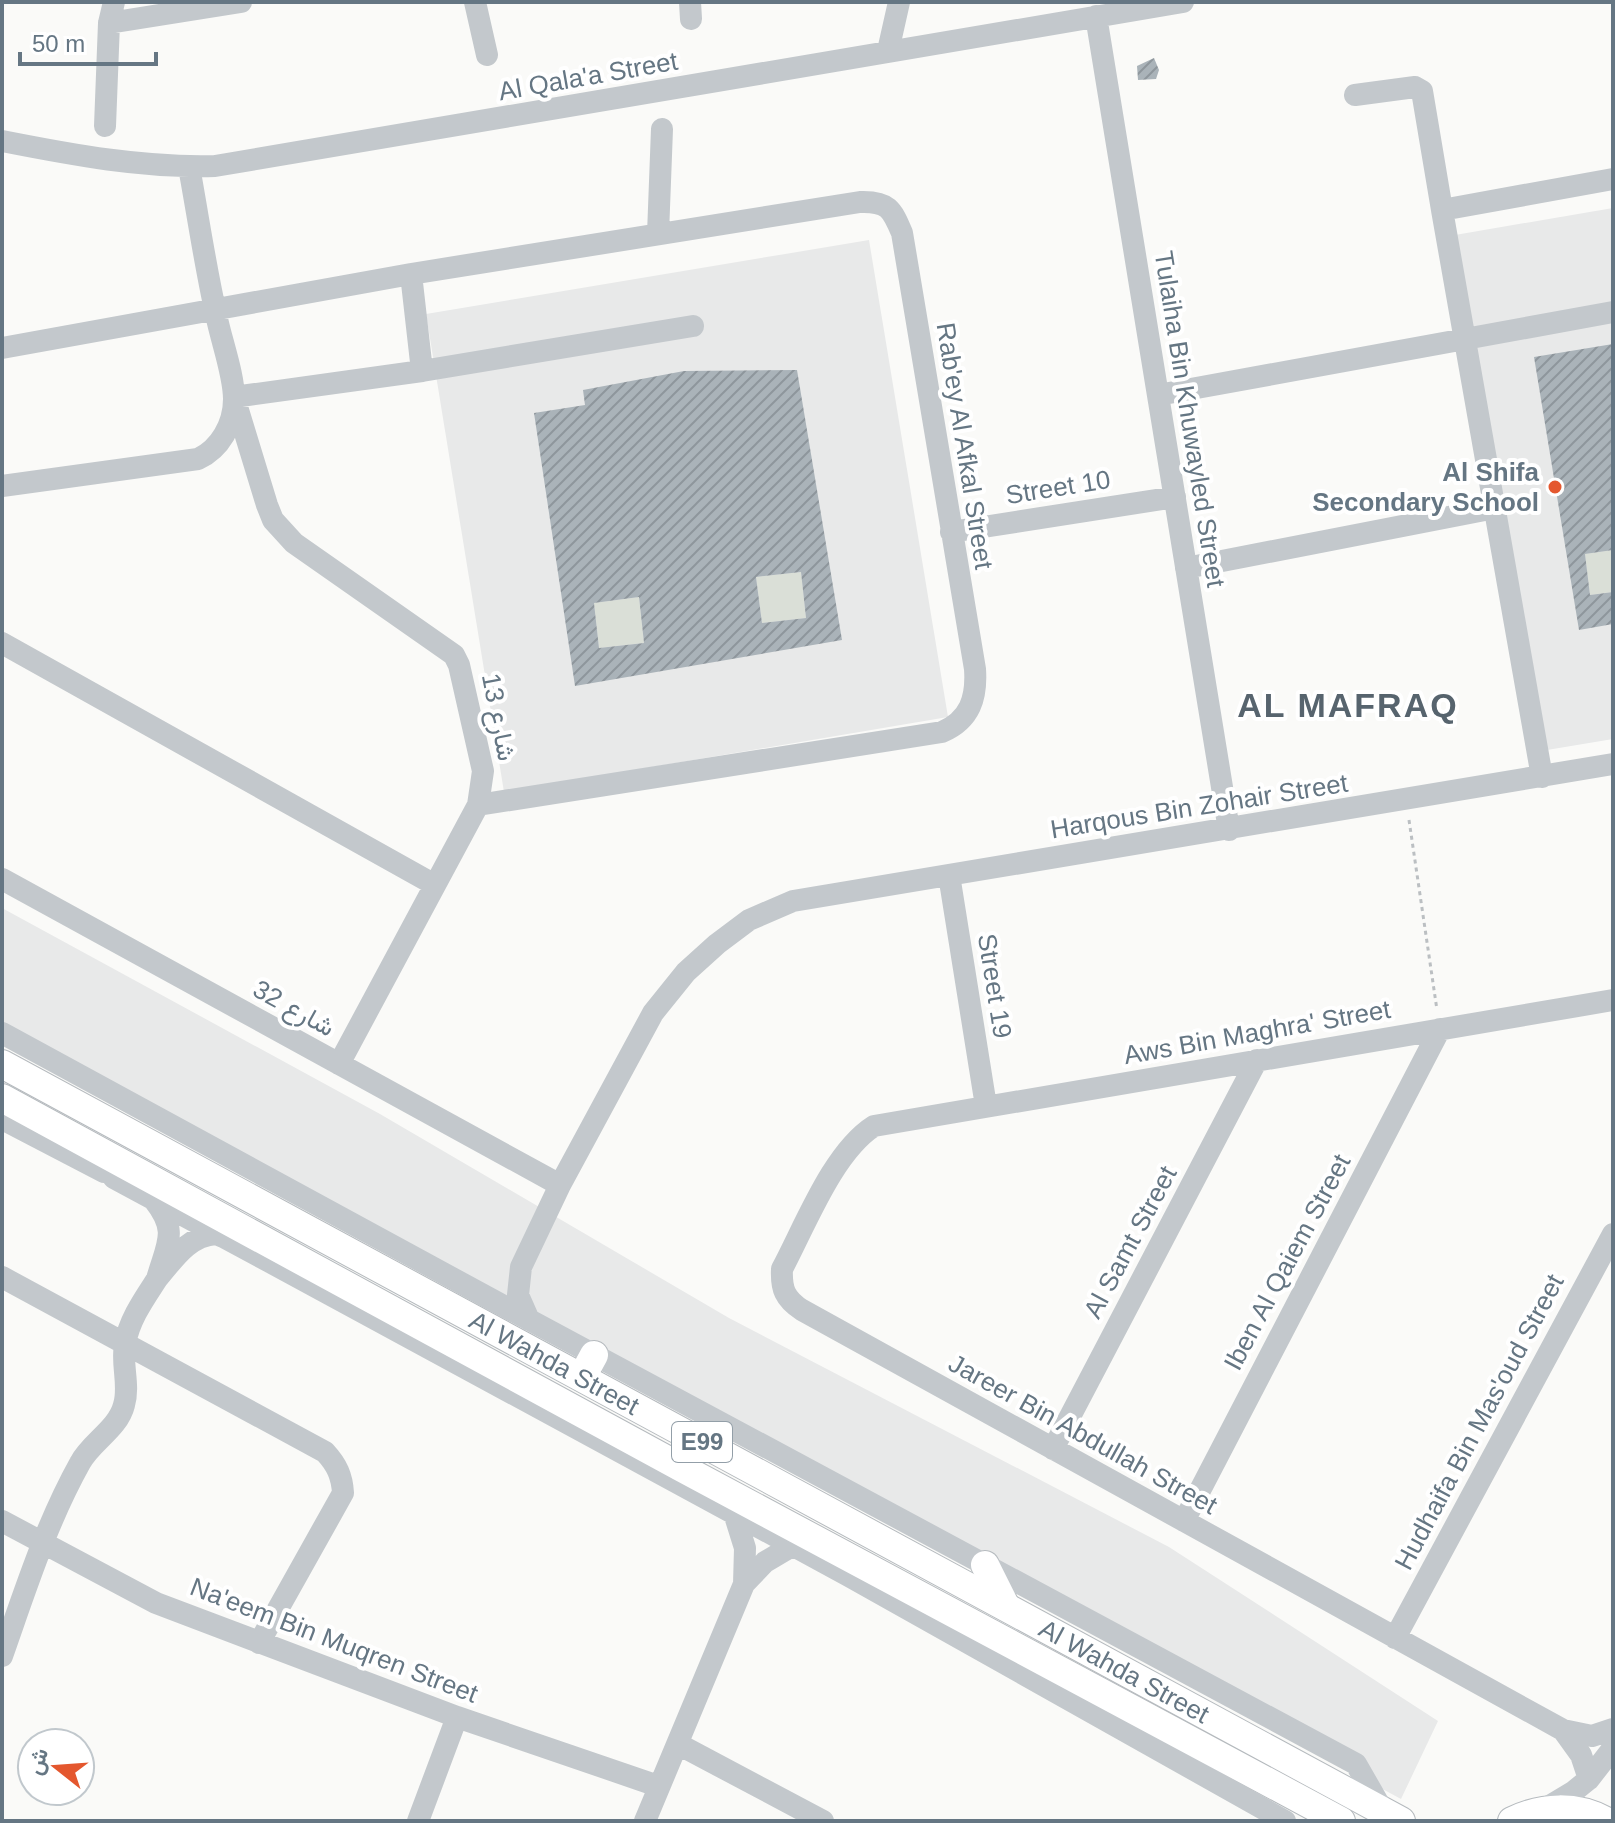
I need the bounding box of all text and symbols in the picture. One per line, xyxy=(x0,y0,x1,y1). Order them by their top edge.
scale bar xyxy=(20,16,156,66)
text: 50 m xyxy=(32,30,85,57)
street label: Al Qala'a Street xyxy=(496,45,681,107)
street label: Tulaiha Bin Khuwayled Street xyxy=(1149,249,1232,590)
street label: Rab'ey Al Afkal Street xyxy=(931,321,999,572)
place label: Al Shifa Secondary School xyxy=(1312,457,1540,517)
street label: Street 10 xyxy=(1004,464,1112,510)
marker: Al Shifa Secondary School xyxy=(1546,478,1564,496)
street label: شارع 13 xyxy=(473,671,522,764)
district label: AL MAFRAQ xyxy=(1237,686,1459,724)
street label: Harqous Bin Zohair Street xyxy=(1048,768,1351,844)
street label: Street 19 xyxy=(972,932,1018,1040)
street label: شارع 32 xyxy=(247,973,340,1045)
street label: Aws Bin Maghra' Street xyxy=(1121,994,1394,1070)
street label: Iben Al Qaiem Street xyxy=(1217,1148,1357,1375)
street label: Al Samt Street xyxy=(1077,1160,1183,1323)
street label: Hudhaifa Bin Mas'oud Street xyxy=(1388,1269,1570,1575)
street label: Al Wahda Street xyxy=(464,1305,645,1421)
street label: Jareer Bin Abdullah Street xyxy=(944,1348,1223,1521)
road number: E99 xyxy=(672,1422,732,1462)
street label: Na'eem Bin Muqren Street xyxy=(186,1571,483,1709)
street label: Al Wahda Street xyxy=(1034,1613,1215,1730)
north arrow xyxy=(16,1727,96,1807)
text: ش xyxy=(22,1745,54,1778)

